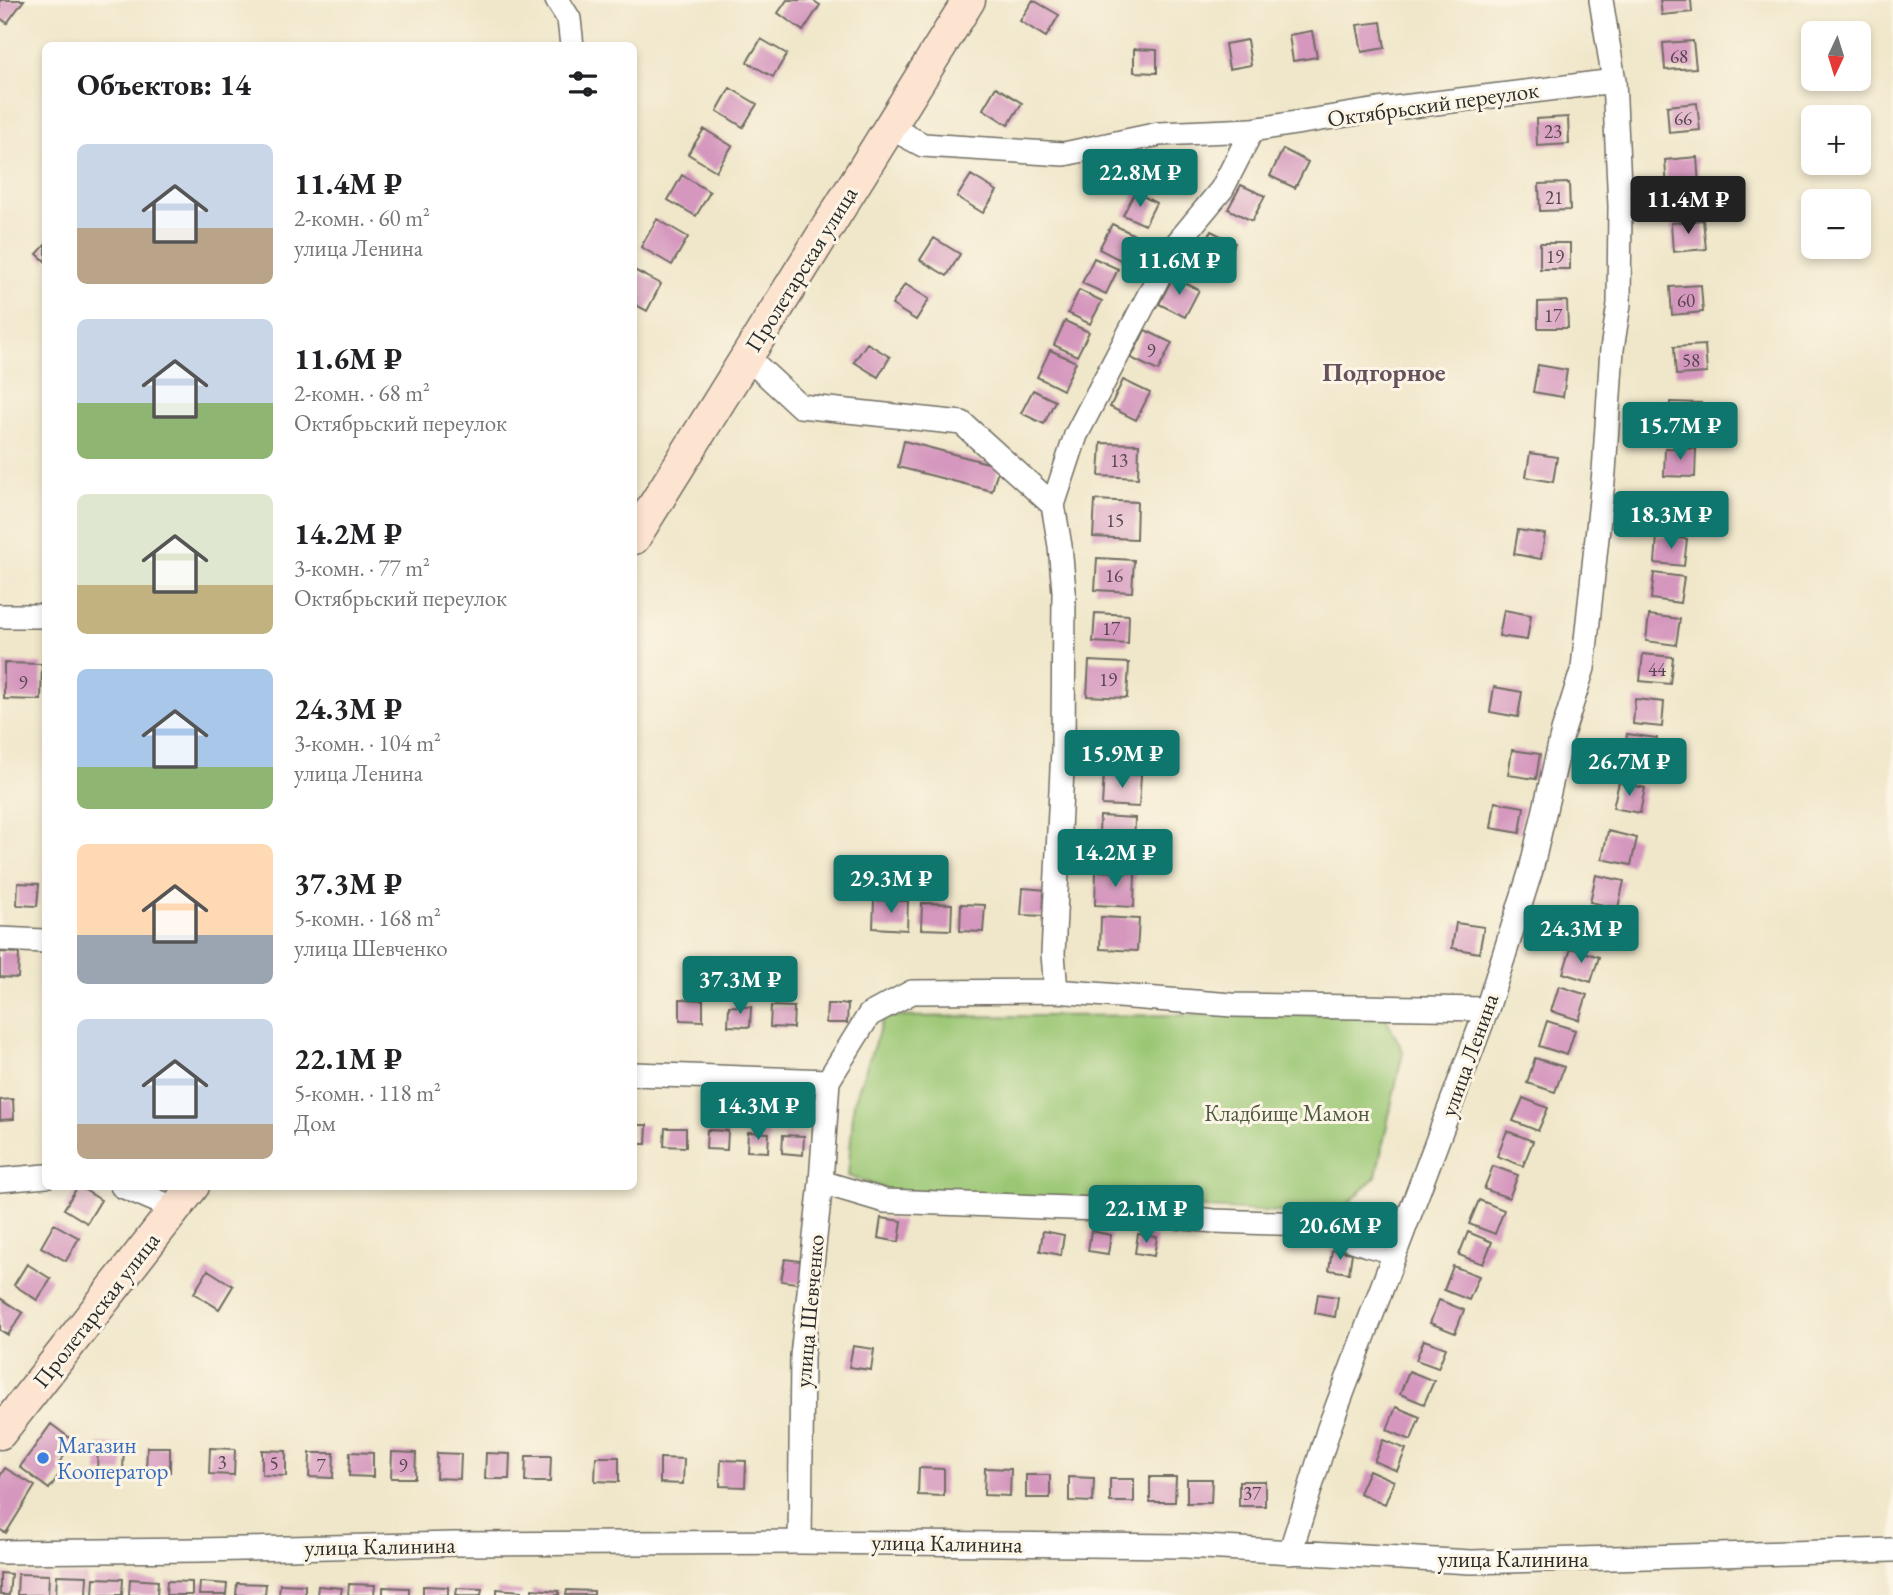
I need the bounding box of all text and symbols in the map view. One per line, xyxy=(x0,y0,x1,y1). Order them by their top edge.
north arrow xyxy=(1801,21,1871,91)
map controls xyxy=(1801,21,1871,259)
house number: 68 xyxy=(1670,44,1688,69)
text: Объектов: 14 xyxy=(77,65,251,104)
icon: filters xyxy=(564,65,602,103)
street label: Октябрьский переулок xyxy=(1325,74,1541,134)
button: + xyxy=(1801,105,1871,175)
house number: 66 xyxy=(1674,106,1692,131)
house number: 23 xyxy=(1544,119,1562,144)
pin: 22.8M ₽ xyxy=(1075,150,1205,209)
text: 22.8M ₽ xyxy=(1099,157,1181,187)
text: 11.4M ₽ xyxy=(294,164,402,203)
icon: home xyxy=(133,172,217,256)
pin: 11.4M ₽ xyxy=(1623,176,1753,236)
street label: Пролетарская улица xyxy=(738,180,864,357)
text: 11.4M ₽ xyxy=(1647,184,1729,214)
house number: 21 xyxy=(1545,185,1563,210)
button: − xyxy=(1801,189,1871,259)
text: 2-комн. · 60 m² xyxy=(294,203,430,233)
text: улица Ленина xyxy=(294,233,423,263)
pin: 11.6M ₽ xyxy=(1114,238,1244,297)
house number: 19 xyxy=(1546,244,1564,269)
text: 11.6M ₽ xyxy=(1138,245,1220,275)
house number: 60 xyxy=(1677,288,1695,313)
house number: 17 xyxy=(1544,303,1563,328)
house number: 9 xyxy=(1146,338,1156,363)
text: 11.6M ₽ xyxy=(294,339,402,378)
icon: home xyxy=(133,347,217,431)
house number: 58 xyxy=(1682,348,1700,373)
district label: Подгорное xyxy=(1322,355,1446,389)
text: 2-комн. · 68 m² xyxy=(294,378,430,408)
pin: 15.7M ₽ xyxy=(1615,402,1745,462)
text: Октябрьский переулок xyxy=(294,408,507,438)
text: 15.7M ₽ xyxy=(1639,410,1721,440)
house number: 13 xyxy=(1110,448,1128,473)
pin: 18.3M ₽ xyxy=(1606,491,1736,551)
text: 18.3M ₽ xyxy=(1630,499,1712,529)
house number: 15 xyxy=(1106,508,1124,533)
text: 14.2M ₽ xyxy=(294,514,402,553)
icon: home xyxy=(133,522,217,606)
text: 3-комн. · 77 m² xyxy=(294,553,430,583)
house number: 16 xyxy=(1105,563,1123,588)
text: Октябрьский переулок xyxy=(294,583,507,613)
house number: 17 xyxy=(1102,616,1121,641)
house number: 44 xyxy=(1648,657,1667,682)
house number: 19 xyxy=(1099,667,1117,692)
house number: 9 xyxy=(18,670,28,695)
text: 24.3M ₽ xyxy=(294,689,402,728)
icon: home xyxy=(133,697,217,781)
text: 3-комн. · 104 m² xyxy=(294,728,441,758)
pin: 15.9M ₽ xyxy=(1057,730,1187,790)
text: 15.9M ₽ xyxy=(1081,738,1163,768)
pin: 26.7M ₽ xyxy=(1564,738,1694,798)
text: 26.7M ₽ xyxy=(1588,746,1670,776)
text: улица Ленина xyxy=(294,758,423,788)
pin: 14.2M ₽ xyxy=(1050,830,1180,889)
text: 14.2M ₽ xyxy=(1074,837,1156,867)
pin: 29.3M ₽ xyxy=(826,856,956,915)
text: 29.3M ₽ xyxy=(850,863,932,893)
text: 37.3M ₽ xyxy=(294,864,402,903)
icon: home xyxy=(133,872,217,956)
text: 5-комн. · 168 m² xyxy=(294,903,441,933)
pin: 24.3M ₽ xyxy=(1516,906,1646,965)
text: 24.3M ₽ xyxy=(1540,913,1622,943)
text: улица Шевченко xyxy=(294,933,448,963)
pin: 37.3M ₽ xyxy=(675,956,805,1016)
text: 37.3M ₽ xyxy=(699,964,781,994)
street label: улица Ленина xyxy=(1433,989,1505,1121)
text: 22.1M ₽ xyxy=(294,1039,402,1078)
icon: home xyxy=(133,1047,217,1131)
text: 5-комн. · 118 m² xyxy=(294,1078,441,1108)
pin: 14.3M ₽ xyxy=(693,1082,823,1142)
text: 14.3M ₽ xyxy=(717,1090,799,1120)
park label: Кладбище Мамон xyxy=(1204,1098,1370,1128)
text: Дом xyxy=(294,1108,336,1138)
pin: 22.1M ₽ xyxy=(1081,1186,1211,1245)
text: 22.1M ₽ xyxy=(1105,1193,1187,1223)
pin: 20.6M ₽ xyxy=(1275,1202,1405,1262)
text: 20.6M ₽ xyxy=(1299,1210,1381,1240)
street label: Пролетарская улица xyxy=(26,1225,167,1394)
street label: улица Шевченко xyxy=(787,1233,831,1389)
place label: Магазин Кооператор xyxy=(57,1430,169,1486)
marker: Магазин Кооператор xyxy=(35,1450,51,1466)
house number: 3 xyxy=(217,1450,227,1475)
house number: 5 xyxy=(269,1451,279,1476)
house number: 7 xyxy=(316,1453,326,1478)
house number: 9 xyxy=(398,1453,408,1478)
house number: 37 xyxy=(1243,1481,1262,1506)
street label: улица Калинина xyxy=(871,1527,1024,1559)
street label: улица Калинина xyxy=(304,1530,457,1562)
street label: улица Калинина xyxy=(1437,1544,1589,1574)

